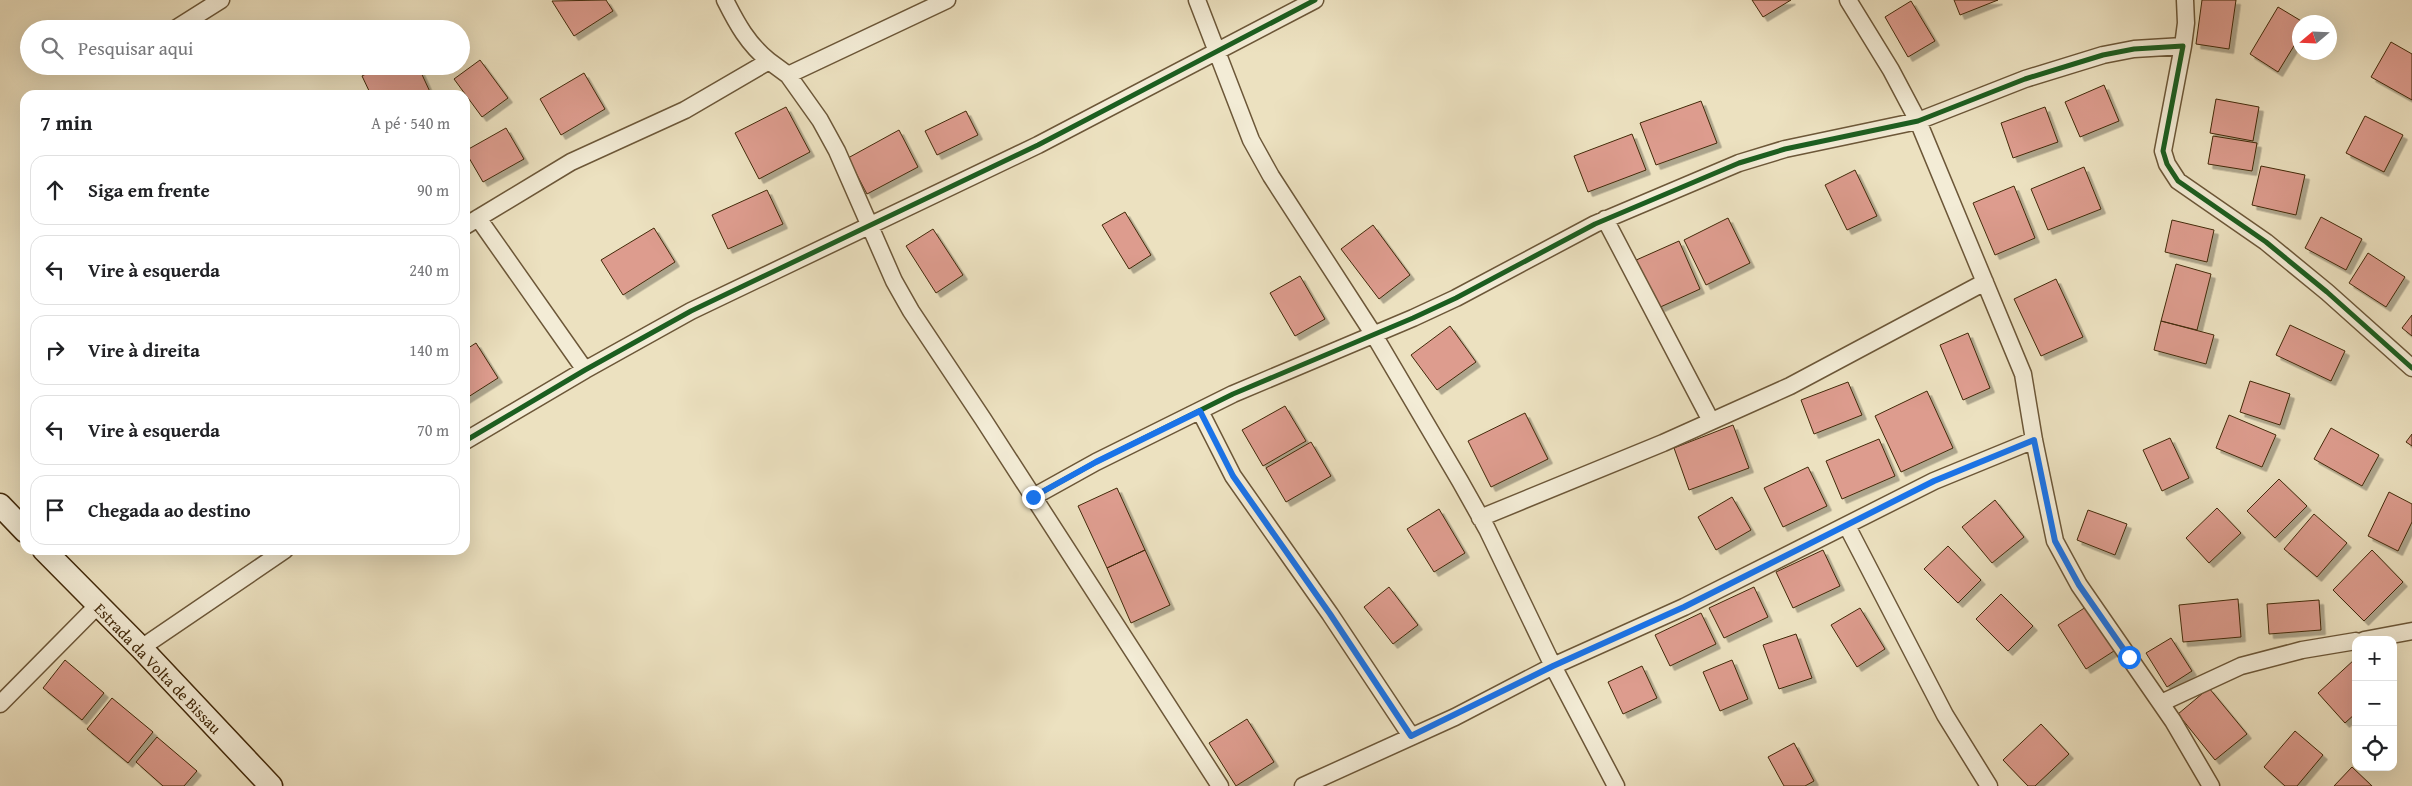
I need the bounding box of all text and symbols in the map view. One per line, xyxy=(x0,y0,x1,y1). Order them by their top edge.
north arrow xyxy=(2292,15,2337,60)
search box xyxy=(20,20,470,75)
icon: search xyxy=(38,34,66,62)
text: Pesquisar aqui xyxy=(78,34,193,62)
text: 7 min xyxy=(40,107,92,138)
text: A pé · 540 m xyxy=(371,111,450,135)
icon: ahead xyxy=(41,176,69,204)
text: Siga em frente xyxy=(88,176,210,204)
text: 90 m xyxy=(417,178,449,202)
icon: left xyxy=(41,256,69,284)
text: Vire à esquerda xyxy=(88,256,220,284)
text: 240 m xyxy=(409,258,449,282)
icon: right xyxy=(41,336,69,364)
text: Vire à direita xyxy=(88,336,200,364)
text: 140 m xyxy=(409,338,449,362)
icon: left xyxy=(41,416,69,444)
text: Vire à esquerda xyxy=(88,416,220,444)
text: 70 m xyxy=(417,418,449,442)
route end xyxy=(1022,486,1045,509)
icon: arrive xyxy=(41,496,69,524)
text: Chegada ao destino xyxy=(88,496,251,524)
street label: Estrada da Volta de Bissau xyxy=(89,597,227,739)
map controls xyxy=(2352,636,2397,771)
button: + xyxy=(2352,636,2397,681)
route start xyxy=(2118,646,2141,669)
button: − xyxy=(2352,681,2397,726)
button: locate xyxy=(2352,726,2397,771)

